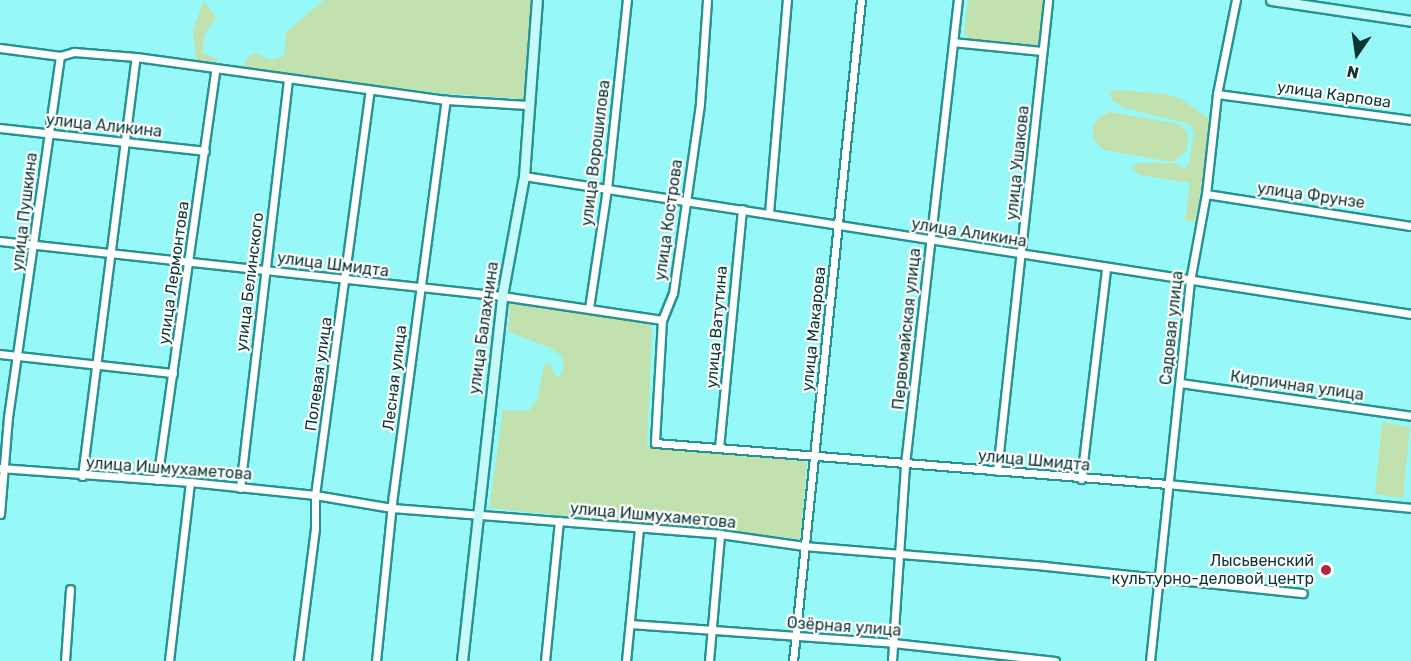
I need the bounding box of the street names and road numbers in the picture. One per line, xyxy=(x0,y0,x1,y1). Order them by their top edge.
street label: улица Карпова xyxy=(1276,77,1392,113)
street label: улица Ворошилова xyxy=(578,79,614,227)
street label: улица Ушакова xyxy=(1002,105,1034,221)
street label: улица Аликина xyxy=(45,110,163,142)
street label: улица Пушкина xyxy=(8,151,42,273)
street label: улица Кострова xyxy=(651,158,687,282)
street label: улица Фрунзе xyxy=(1256,179,1366,213)
street label: улица Лермонтова xyxy=(154,200,194,346)
street label: улица Белинского xyxy=(232,211,268,353)
street label: улица Аликина xyxy=(910,214,1028,252)
street label: Первомайская улица xyxy=(889,247,925,411)
street label: улица Шмидта xyxy=(276,249,390,281)
street label: улица Балахнина xyxy=(465,260,503,396)
street label: улица Ватутина xyxy=(702,265,732,389)
street label: улица Макарова xyxy=(798,266,830,392)
street label: Садовая улица xyxy=(1156,270,1188,386)
street label: Полевая улица xyxy=(301,316,337,432)
street label: Лесная улица xyxy=(379,324,411,432)
street label: Кирпичная улица xyxy=(1229,367,1365,405)
street label: улица Шмидта xyxy=(977,447,1091,475)
street label: улица Ишмухаметова xyxy=(85,454,253,484)
street label: улица Ишмухаметова xyxy=(569,499,737,533)
street label: Озёрная улица xyxy=(786,613,902,641)

